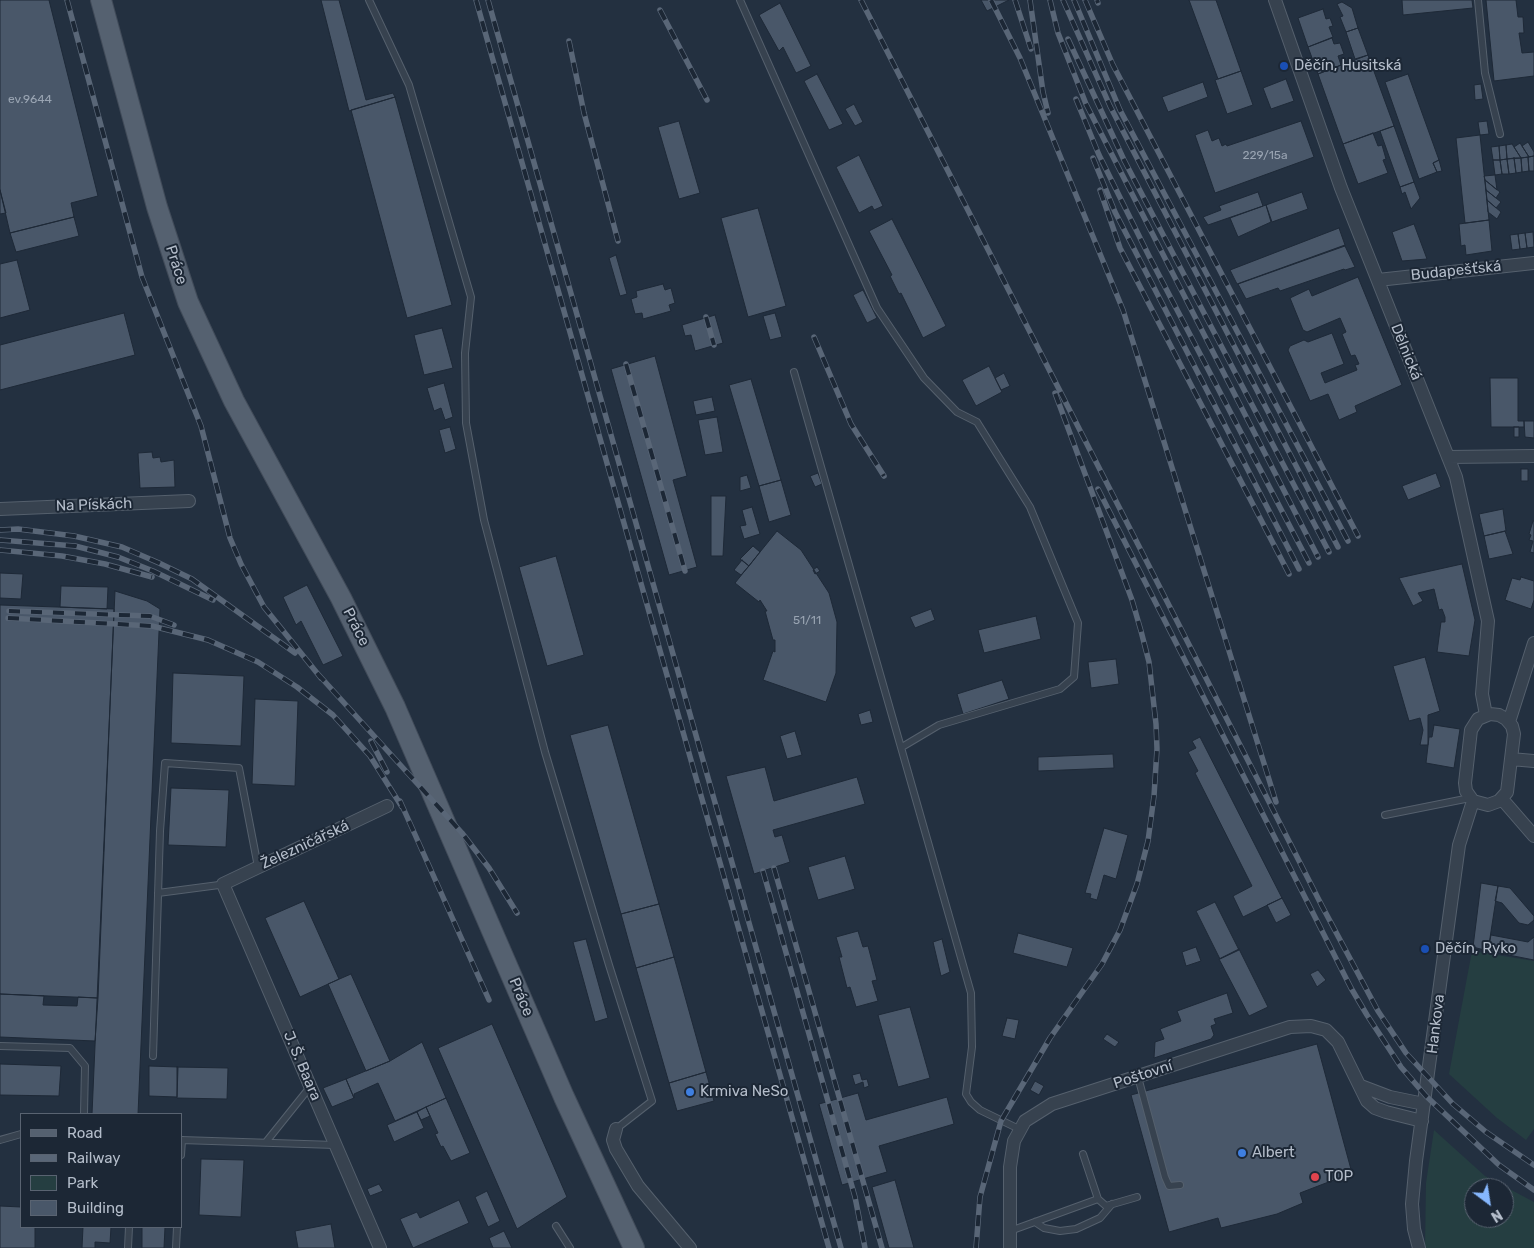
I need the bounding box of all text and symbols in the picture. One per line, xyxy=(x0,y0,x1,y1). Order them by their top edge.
place label: Děčín, Husitská xyxy=(1294,57,1402,75)
marker: Děčín, Husitská xyxy=(1278,60,1290,72)
house number: ev.9644 xyxy=(8,93,52,107)
house number: 229/15a xyxy=(1242,149,1288,163)
street label: Práce xyxy=(161,243,191,287)
street label: Budapešťská xyxy=(1410,257,1502,285)
street label: Dělnická xyxy=(1387,321,1425,383)
street label: Na Pískách xyxy=(55,495,133,515)
street label: Práce xyxy=(339,605,373,649)
house number: 51/11 xyxy=(793,614,821,628)
street label: Železničářská xyxy=(258,817,352,873)
place label: Děčín, Ryko xyxy=(1435,940,1516,958)
marker: Děčín, Ryko xyxy=(1419,943,1431,955)
street label: Práce xyxy=(505,975,537,1019)
street label: Hankova xyxy=(1423,993,1449,1055)
street label: J. Š. Baara xyxy=(279,1028,325,1104)
street label: Poštovní xyxy=(1111,1057,1175,1093)
place label: Krmiva NeSo xyxy=(700,1083,788,1101)
marker: Krmiva NeSo xyxy=(684,1086,696,1098)
legend xyxy=(20,1113,182,1228)
text: Road xyxy=(67,1124,103,1142)
place label: Albert xyxy=(1252,1144,1295,1162)
marker: Albert xyxy=(1236,1147,1248,1159)
text: Railway xyxy=(67,1149,121,1167)
place label: TOP xyxy=(1325,1168,1353,1186)
marker: TOP xyxy=(1309,1171,1321,1183)
text: Park xyxy=(67,1174,98,1192)
north arrow xyxy=(1464,1178,1514,1228)
text: Building xyxy=(67,1199,124,1217)
text: N xyxy=(1488,1206,1505,1225)

